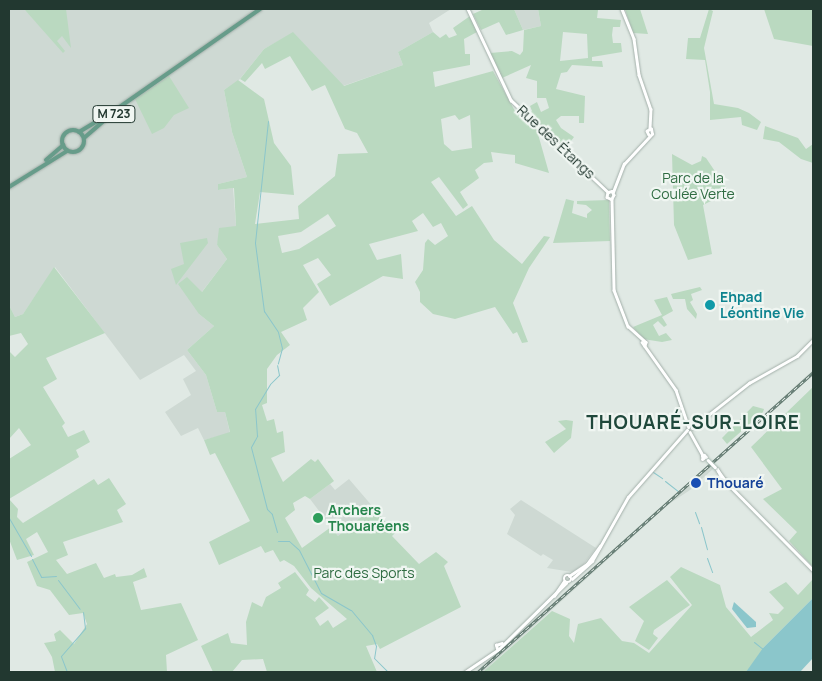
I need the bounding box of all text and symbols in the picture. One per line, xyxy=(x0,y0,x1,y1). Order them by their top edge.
street label: Rue des Étangs xyxy=(514,102,598,182)
road number: M 723 xyxy=(92,105,136,124)
park label: Parc de la Coulée Verte xyxy=(651,170,735,202)
place label: Ehpad Léontine Vie xyxy=(720,289,804,322)
marker: Ehpad Léontine Vie xyxy=(704,299,716,311)
district label: THOUARÉ-SUR-LOIRE xyxy=(584,412,802,434)
place label: Thouaré xyxy=(707,475,764,491)
marker: Thouaré xyxy=(689,476,703,490)
place label: Archers Thouaréens xyxy=(328,502,409,534)
marker: Archers Thouaréens xyxy=(312,512,324,524)
park label: Parc des Sports xyxy=(313,565,415,581)

